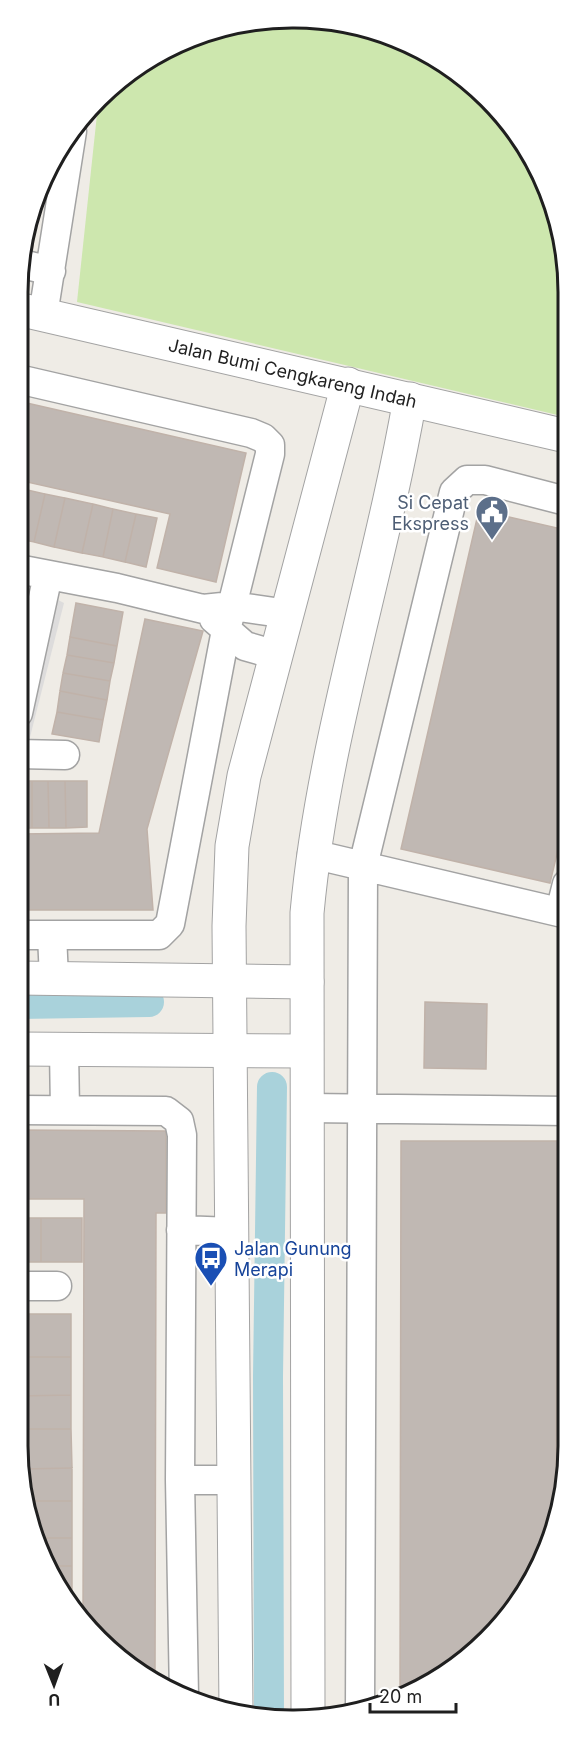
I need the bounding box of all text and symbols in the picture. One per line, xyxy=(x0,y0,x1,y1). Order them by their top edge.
street label: Jalan Bumi Cengkareng Indah xyxy=(166,334,419,412)
place label: Si Cepat Ekspress xyxy=(392,492,469,534)
public building icon: Si Cepat Ekspress xyxy=(474,494,510,541)
place label: Jalan Gunung Merapi xyxy=(234,1238,352,1280)
bus stop icon: Jalan Gunung Merapi xyxy=(193,1240,229,1287)
north arrow xyxy=(24,1655,84,1715)
scale bar xyxy=(370,1676,456,1714)
text: 20 m xyxy=(379,1686,422,1707)
text: U xyxy=(48,1690,60,1710)

